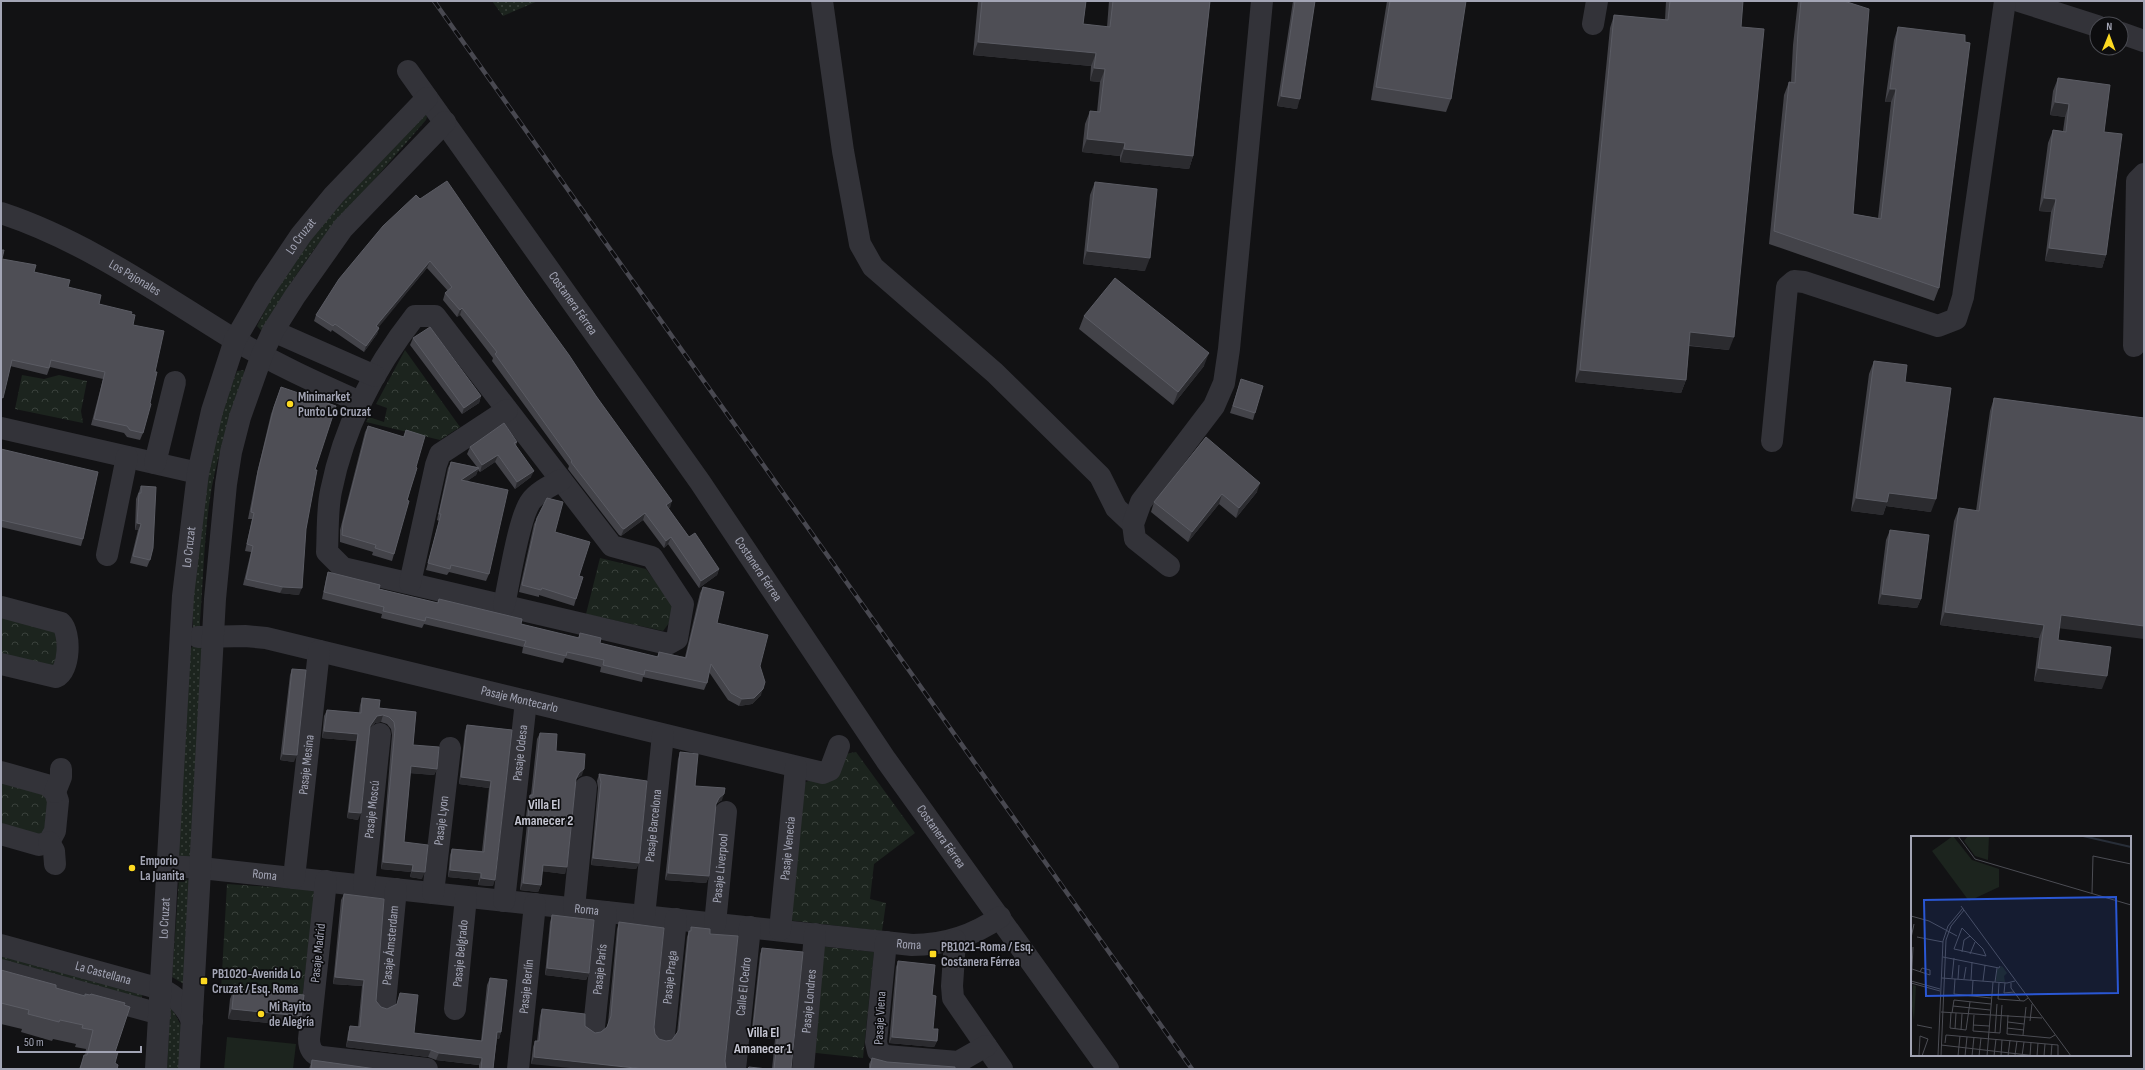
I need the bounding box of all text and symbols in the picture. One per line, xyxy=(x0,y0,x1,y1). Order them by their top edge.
north arrow xyxy=(2089,16,2129,56)
text: N xyxy=(2106,20,2112,33)
street label: Lo Cruzat xyxy=(282,215,320,257)
street label: Los Pajonales xyxy=(106,256,164,300)
street label: Costanera Férrea xyxy=(545,268,601,338)
place label: Minimarket Punto Lo Cruzat xyxy=(298,389,372,420)
marker: Minimarket Punto Lo Cruzat xyxy=(285,399,295,409)
street label: Lo Cruzat xyxy=(179,526,199,569)
street label: Costanera Férrea xyxy=(731,534,786,604)
street label: Pasaje Montecarlo xyxy=(479,682,560,717)
street label: Pasaje Odesa xyxy=(509,724,531,782)
street label: Pasaje Mesina xyxy=(295,734,318,796)
street label: Pasaje Moscú xyxy=(361,780,383,839)
street label: Pasaje Barcelona xyxy=(642,788,665,863)
street label: Pasaje Lyon xyxy=(431,795,452,846)
district label: Villa El Amanecer 2 xyxy=(514,796,573,829)
street label: Costanera Férrea xyxy=(913,802,969,871)
street label: Pasaje Venecia xyxy=(777,816,799,881)
street label: Pasaje Liverpool xyxy=(709,833,732,904)
inset map xyxy=(1911,836,2131,1056)
place label: Emporio La Juanita xyxy=(140,853,185,884)
marker: Emporio La Juanita xyxy=(127,863,137,873)
street label: Roma xyxy=(251,866,278,884)
street label: Lo Cruzat xyxy=(155,897,174,939)
street label: Roma xyxy=(574,900,600,919)
street label: Pasaje Ámsterdam xyxy=(379,905,402,986)
street label: Pasaje Belgrado xyxy=(449,919,472,988)
street label: Pasaje Madrid xyxy=(307,923,329,983)
street label: Roma xyxy=(896,935,921,953)
place label: PB1021-Roma / Esq. Costanera Férrea xyxy=(941,939,1034,970)
street label: Pasaje París xyxy=(589,943,611,995)
marker: PB1021-Roma / Esq. Costanera Férrea xyxy=(928,949,938,959)
street label: Pasaje Praga xyxy=(659,950,681,1005)
street label: Calle El Cedro xyxy=(733,956,755,1017)
street label: La Castellana xyxy=(73,958,133,988)
street label: Pasaje Berlín xyxy=(516,958,537,1015)
place label: PB1020-Avenida Lo Cruzat / Esq. Roma xyxy=(212,966,301,997)
street label: Pasaje Londres xyxy=(798,968,820,1034)
marker: PB1020-Avenida Lo Cruzat / Esq. Roma xyxy=(199,976,209,986)
street label: Pasaje Viena xyxy=(871,991,889,1045)
place label: Mi Rayito de Alegría xyxy=(269,999,314,1030)
marker: Mi Rayito de Alegría xyxy=(256,1009,266,1019)
district label: Villa El Amanecer 1 xyxy=(733,1024,792,1057)
scale bar xyxy=(18,1028,141,1054)
text: 50 m xyxy=(24,1035,44,1050)

